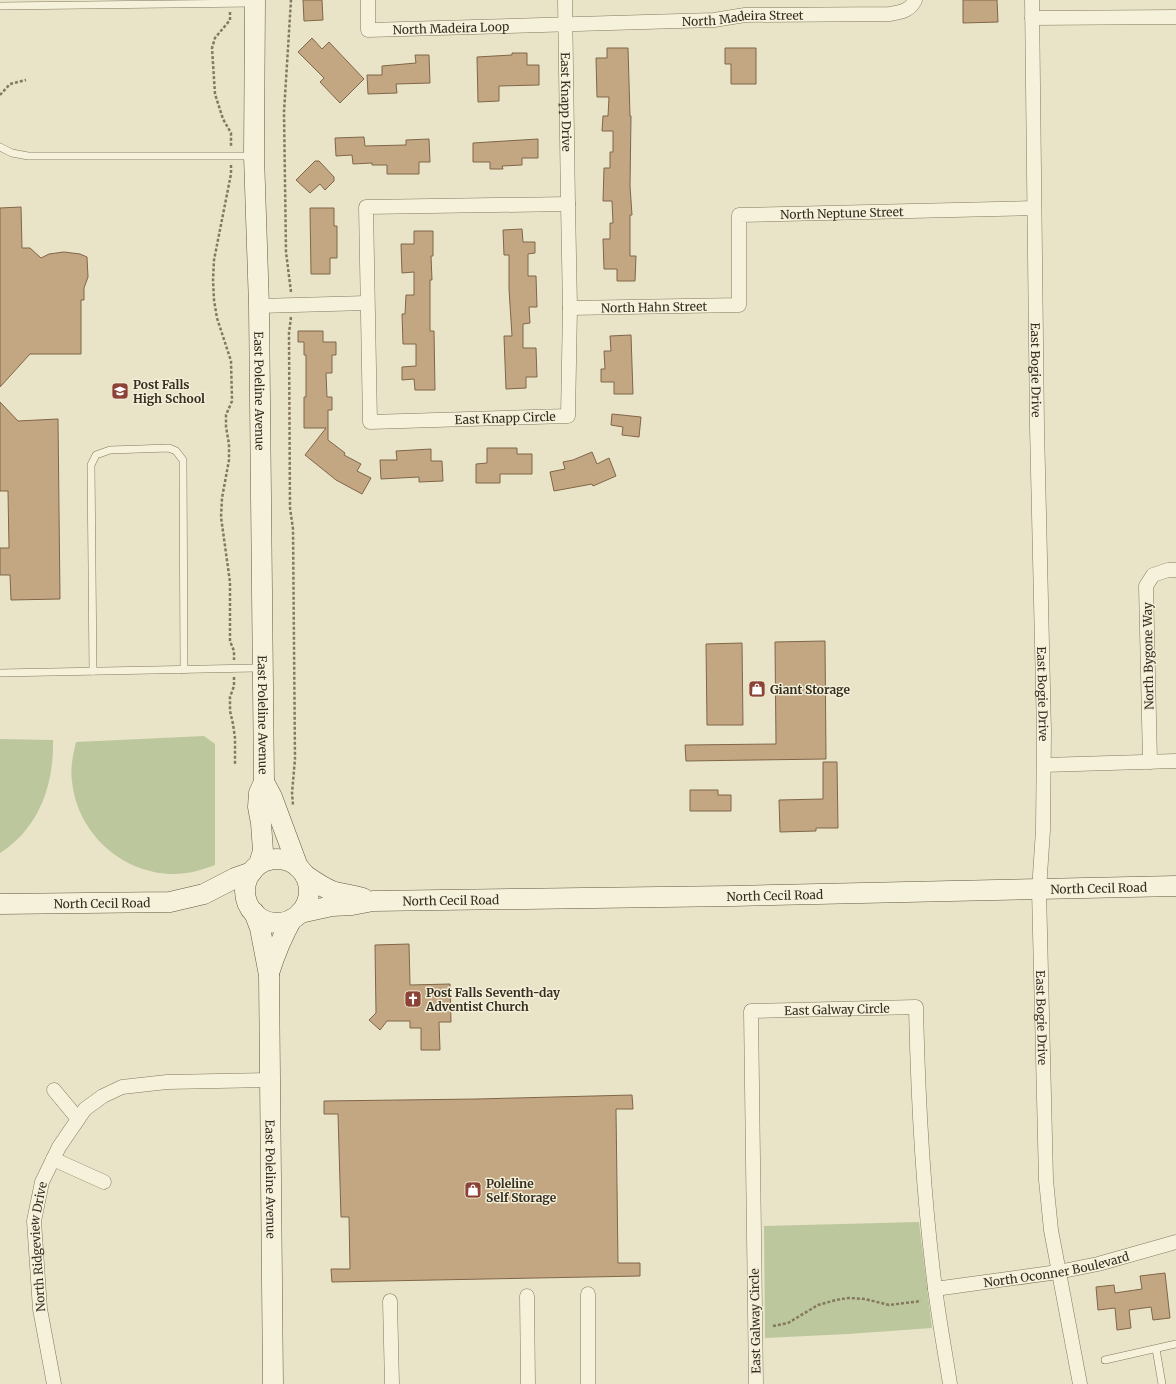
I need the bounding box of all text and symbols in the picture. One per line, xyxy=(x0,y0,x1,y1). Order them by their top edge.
street label: North Madeira Street xyxy=(682,7,804,28)
street label: North Madeira Loop xyxy=(392,18,510,37)
street label: East Knapp Drive xyxy=(558,52,575,152)
street label: North Neptune Street xyxy=(780,204,904,222)
street label: North Hahn Street xyxy=(601,298,707,315)
street label: East Bogie Drive xyxy=(1028,322,1044,418)
street label: East Poleline Avenue xyxy=(252,331,268,451)
place label: Post Falls High School xyxy=(133,377,205,406)
school or university icon: Post Falls High School xyxy=(110,381,130,401)
street label: East Knapp Circle xyxy=(454,409,556,427)
street label: North Bygone Way xyxy=(1140,602,1156,710)
street label: East Bogie Drive xyxy=(1035,646,1052,741)
street label: East Poleline Avenue xyxy=(255,655,271,775)
shop icon: Giant Storage xyxy=(747,679,767,699)
place label: Giant Storage xyxy=(770,682,850,697)
street label: North Cecil Road xyxy=(1050,879,1147,896)
street label: North Cecil Road xyxy=(726,886,823,904)
street label: North Cecil Road xyxy=(402,892,499,908)
street label: North Cecil Road xyxy=(54,895,150,911)
street label: East Bogie Drive xyxy=(1033,970,1051,1065)
place label: Post Falls Seventh-day Adventist Church xyxy=(425,985,561,1014)
church icon: Post Falls Seventh-day Adventist Church xyxy=(403,989,423,1009)
street label: East Galway Circle xyxy=(784,1000,890,1018)
street label: East Poleline Avenue xyxy=(263,1119,279,1239)
place label: Poleline Self Storage xyxy=(486,1176,557,1205)
street label: North Ridgeview Drive xyxy=(26,1180,49,1312)
shop icon: Poleline Self Storage xyxy=(463,1180,483,1200)
street label: North Oconner Boulevard xyxy=(983,1248,1131,1290)
street label: East Galway Circle xyxy=(747,1268,763,1374)

